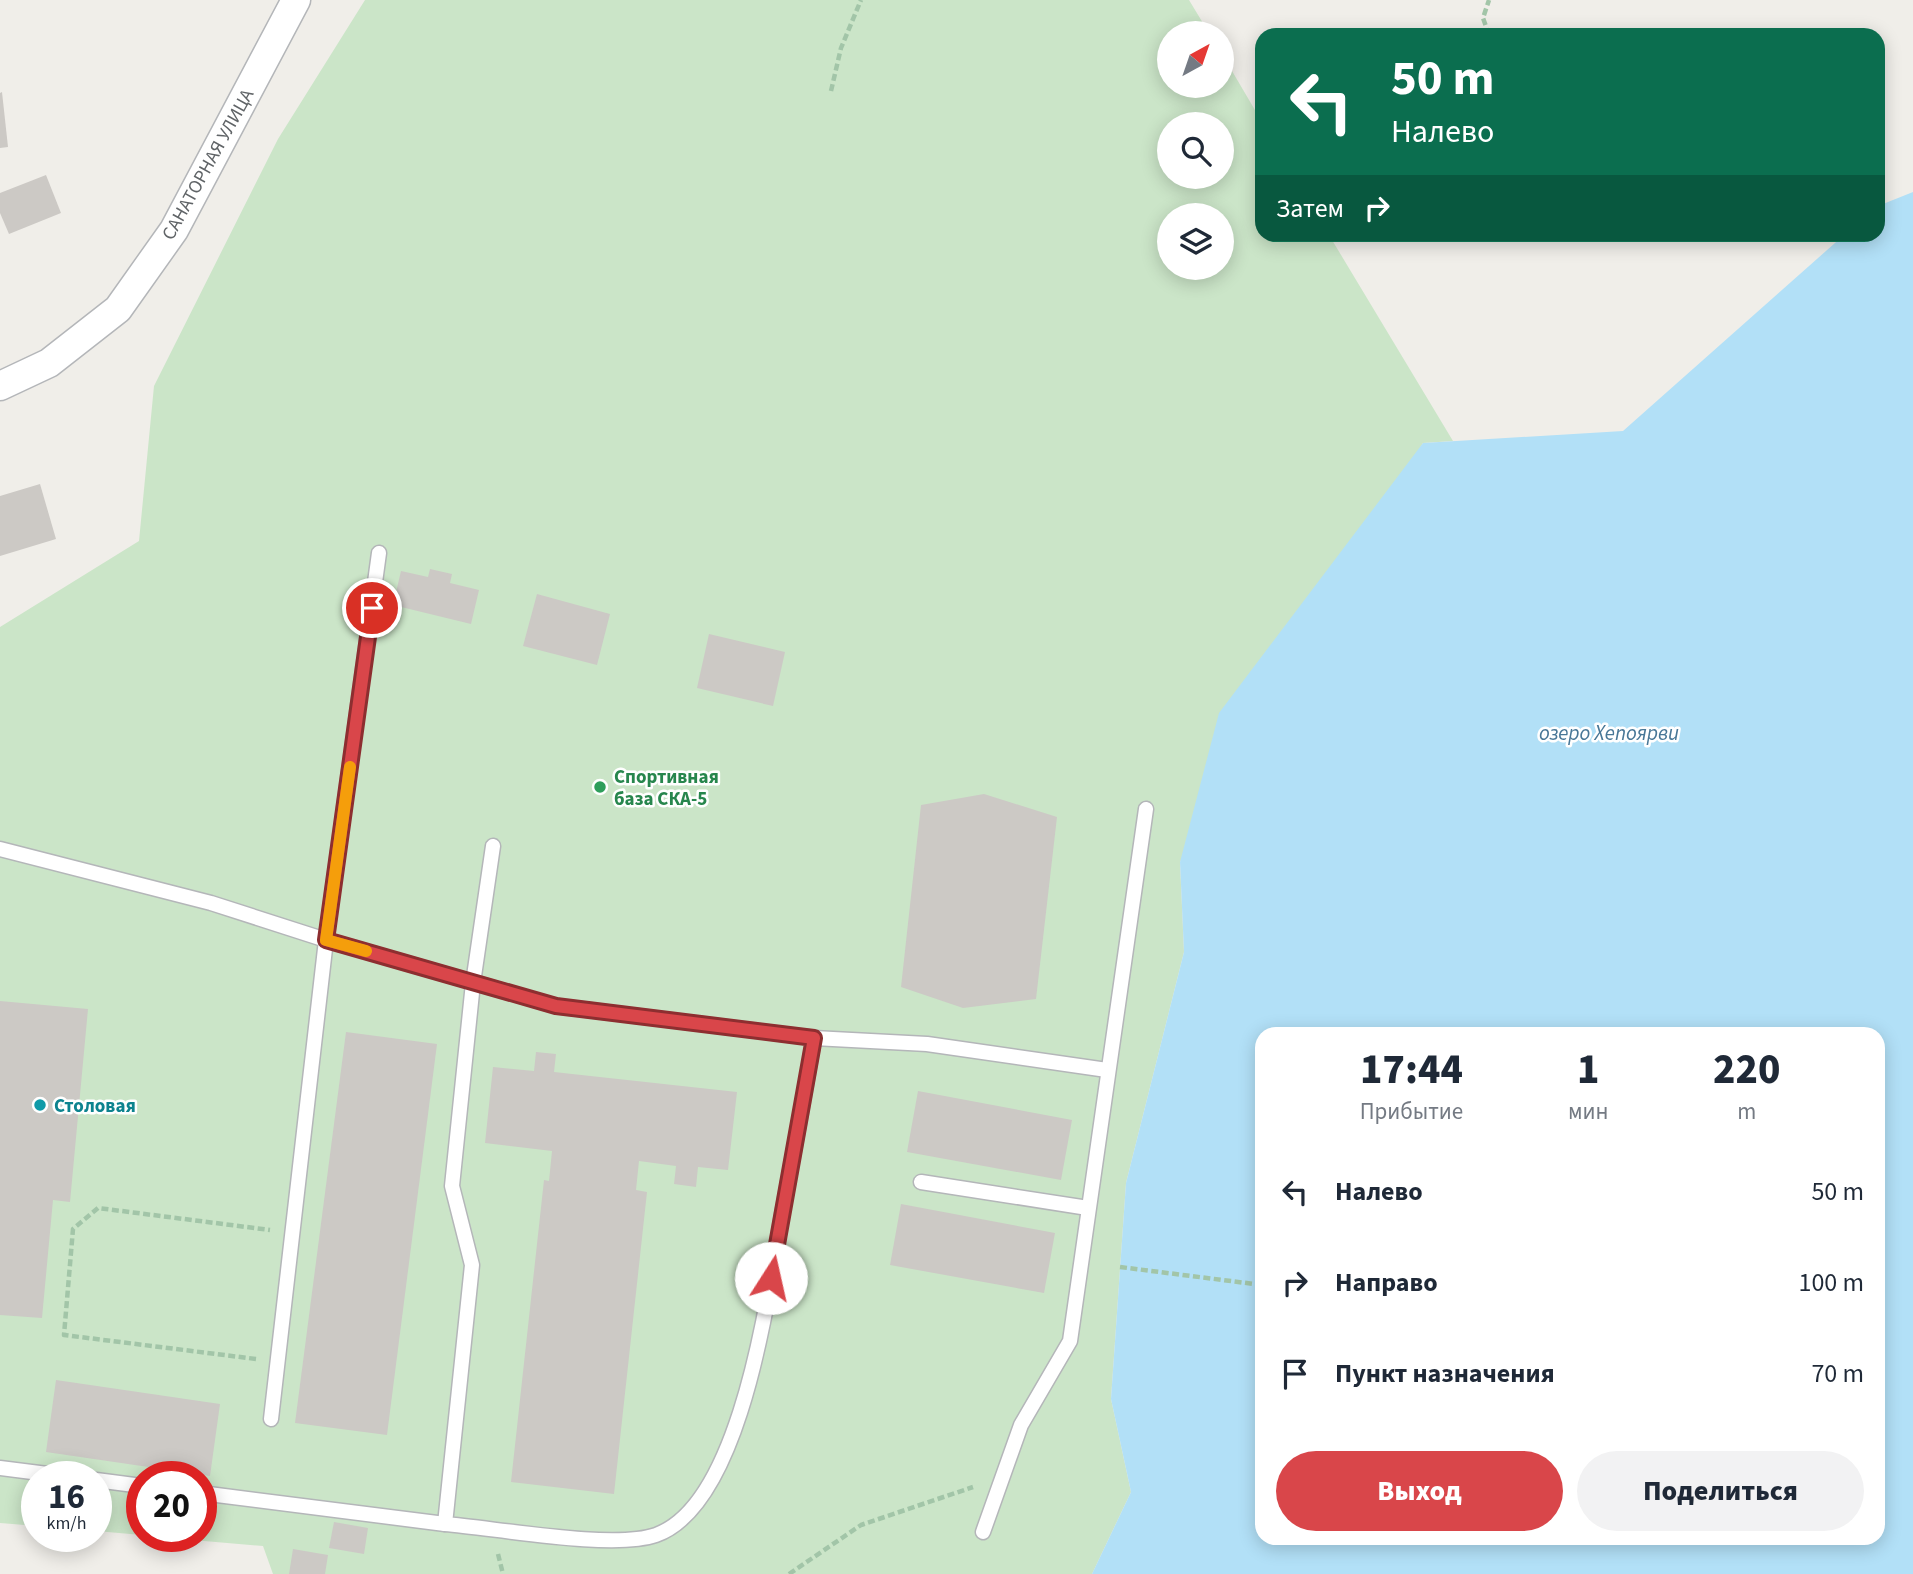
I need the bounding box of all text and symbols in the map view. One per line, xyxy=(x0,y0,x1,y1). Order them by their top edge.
north arrow xyxy=(1157,21,1234,98)
map controls xyxy=(1157,21,1234,280)
text: 50 m xyxy=(1391,44,1495,114)
icon: left xyxy=(1276,56,1367,147)
street label: САНАТОРНАЯ УЛИЦА xyxy=(156,84,261,245)
text: Налево xyxy=(1391,109,1494,155)
button: search xyxy=(1157,112,1234,189)
icon: right xyxy=(1358,189,1396,227)
text: Затем xyxy=(1276,190,1344,227)
button: layers xyxy=(1157,203,1234,280)
pin xyxy=(342,578,402,638)
icon: arrive xyxy=(353,589,391,627)
water label: озеро Хепоярви xyxy=(1539,718,1679,748)
place label: Спортивная база СКА-5 xyxy=(614,764,719,813)
marker: Спортивная база СКА-5 xyxy=(592,779,608,795)
text: 17:44 xyxy=(1360,1040,1463,1100)
text: 1 xyxy=(1577,1040,1599,1100)
text: 220 xyxy=(1713,1040,1780,1100)
place label: Столовая xyxy=(54,1093,136,1120)
text: Прибытие xyxy=(1360,1095,1463,1128)
text: мин xyxy=(1568,1095,1608,1128)
text: m xyxy=(1737,1095,1756,1128)
marker: Столовая xyxy=(32,1097,48,1113)
icon: left xyxy=(1276,1173,1314,1211)
text: Налево xyxy=(1335,1173,1423,1210)
text: 50 m xyxy=(1811,1173,1864,1210)
position arrow xyxy=(734,1241,808,1315)
icon: right xyxy=(1276,1264,1314,1302)
text: Направо xyxy=(1335,1264,1438,1301)
text: 100 m xyxy=(1798,1264,1864,1301)
icon: arrive xyxy=(1276,1355,1314,1393)
text: Пункт назначения xyxy=(1335,1355,1555,1392)
text: 70 m xyxy=(1811,1355,1864,1392)
button: Выход xyxy=(1276,1451,1563,1531)
button: Поделиться xyxy=(1577,1451,1864,1531)
speed limit sign: 20 xyxy=(126,1461,217,1552)
text: 16 xyxy=(48,1472,85,1522)
text: km/h xyxy=(47,1511,86,1536)

